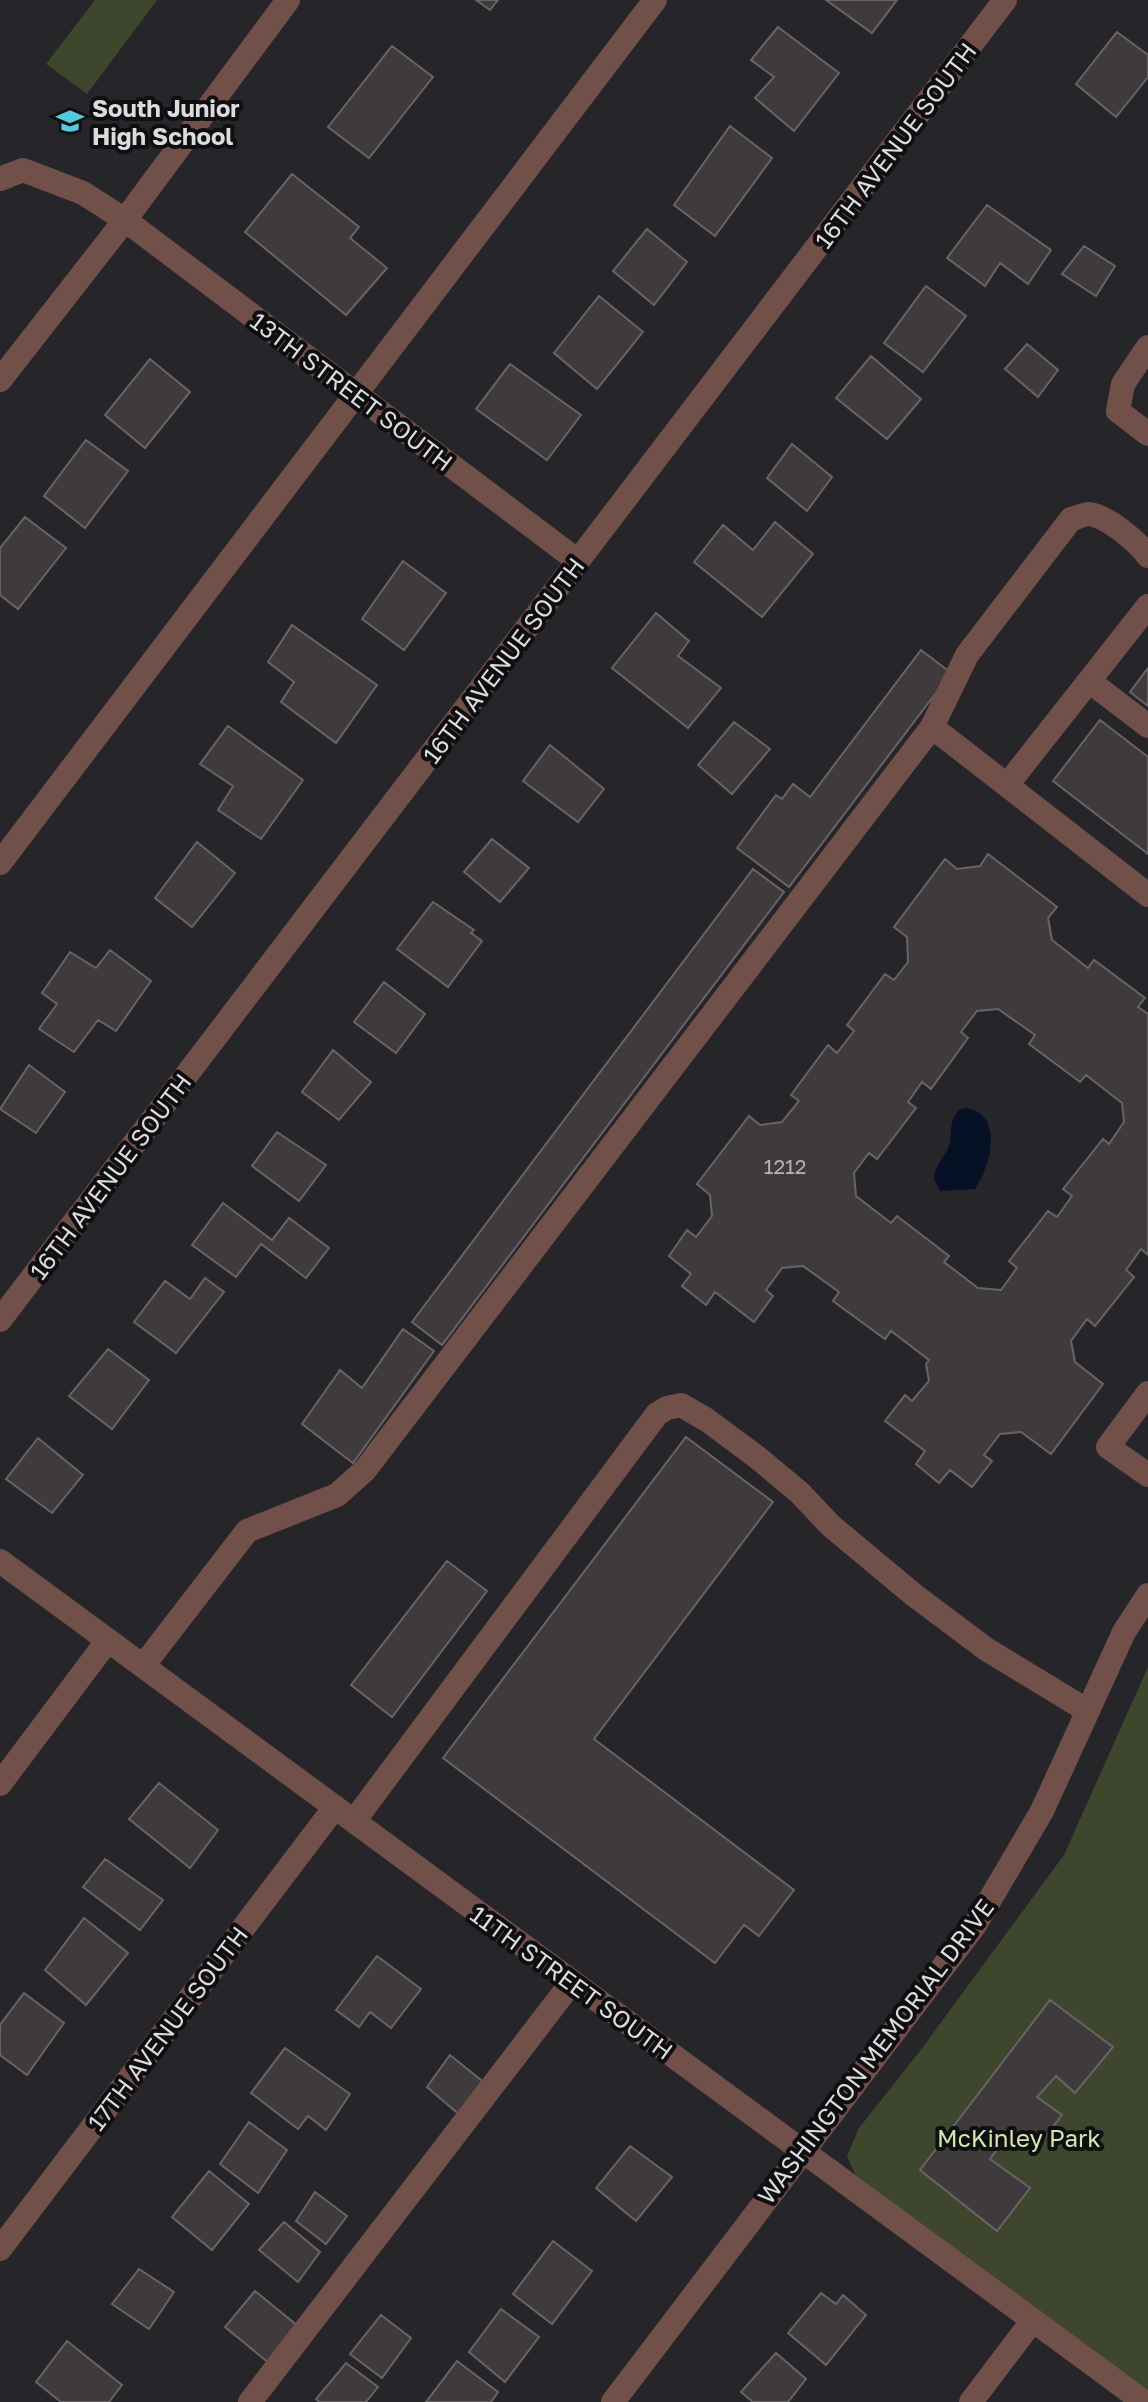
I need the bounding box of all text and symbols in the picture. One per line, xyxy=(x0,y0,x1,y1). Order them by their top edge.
street label: 16TH AVENUE SOUTH xyxy=(808,36,982,254)
place label: South Junior High School xyxy=(92,93,240,150)
school or university icon: South Junior High School xyxy=(55,106,85,136)
street label: 13TH STREET SOUTH xyxy=(245,306,459,476)
street label: 16TH AVENUE SOUTH xyxy=(416,551,590,769)
street label: 16TH AVENUE SOUTH xyxy=(23,1067,197,1285)
house number: 1212 xyxy=(764,1154,806,1178)
street label: WASHINGTON MEMORIAL DRIVE xyxy=(751,1893,999,2209)
street label: 11TH STREET SOUTH xyxy=(465,1899,679,2065)
street label: 17TH AVENUE SOUTH xyxy=(81,1920,253,2136)
park label: McKinley Park xyxy=(937,2123,1101,2152)

